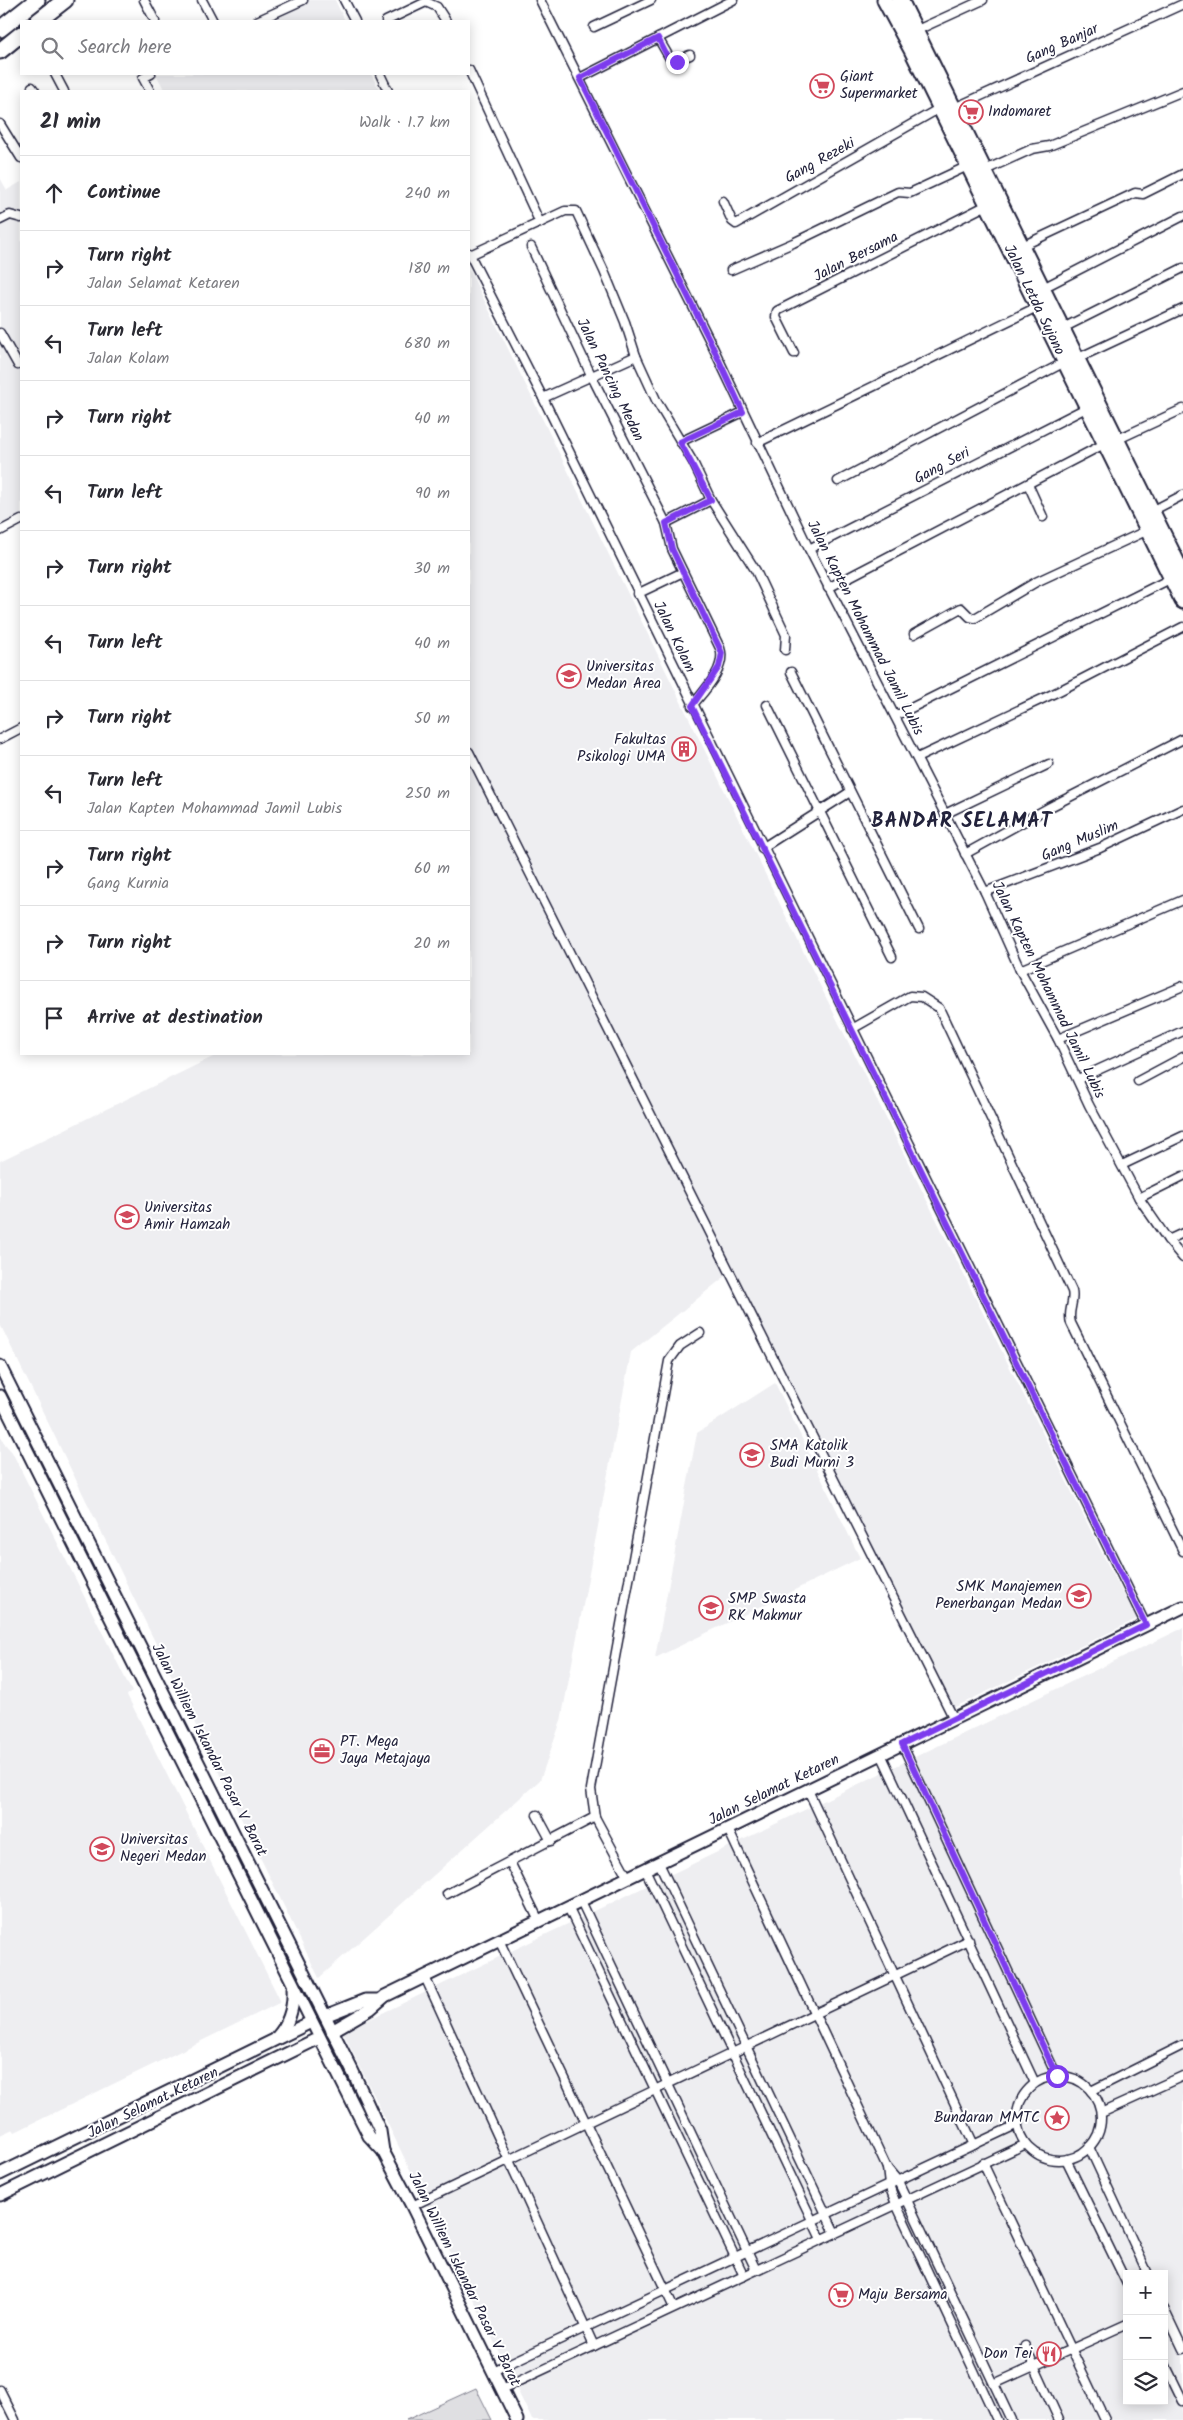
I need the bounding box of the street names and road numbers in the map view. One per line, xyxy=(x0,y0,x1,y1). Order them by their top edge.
street label: Gang Banjar xyxy=(1022,17,1103,71)
street label: Gang Rezeki xyxy=(781,131,861,190)
street label: Jalan Bersama xyxy=(809,225,903,289)
street label: Jalan Letda Sujono xyxy=(997,241,1071,360)
street label: Jalan Pancing Medan xyxy=(570,314,650,446)
street label: Gang Seri xyxy=(910,441,976,491)
street label: Jalan Kapten Mohammad Jamil Lubis xyxy=(800,516,930,740)
street label: Jalan Kolam xyxy=(646,597,702,677)
street label: Gang Muslim xyxy=(1038,814,1122,868)
street label: Jalan Kapten Mohammad Jamil Lubis xyxy=(985,877,1111,1103)
street label: Jalan Williem Iskandar Pasar V Barat xyxy=(145,1639,273,1861)
street label: Jalan Selamat Ketaren xyxy=(704,1748,844,1832)
street label: Jalan Selamat Ketaren xyxy=(83,2061,223,2145)
street label: Jalan Williem Iskandar Pasar V Barat xyxy=(401,2168,527,2391)

